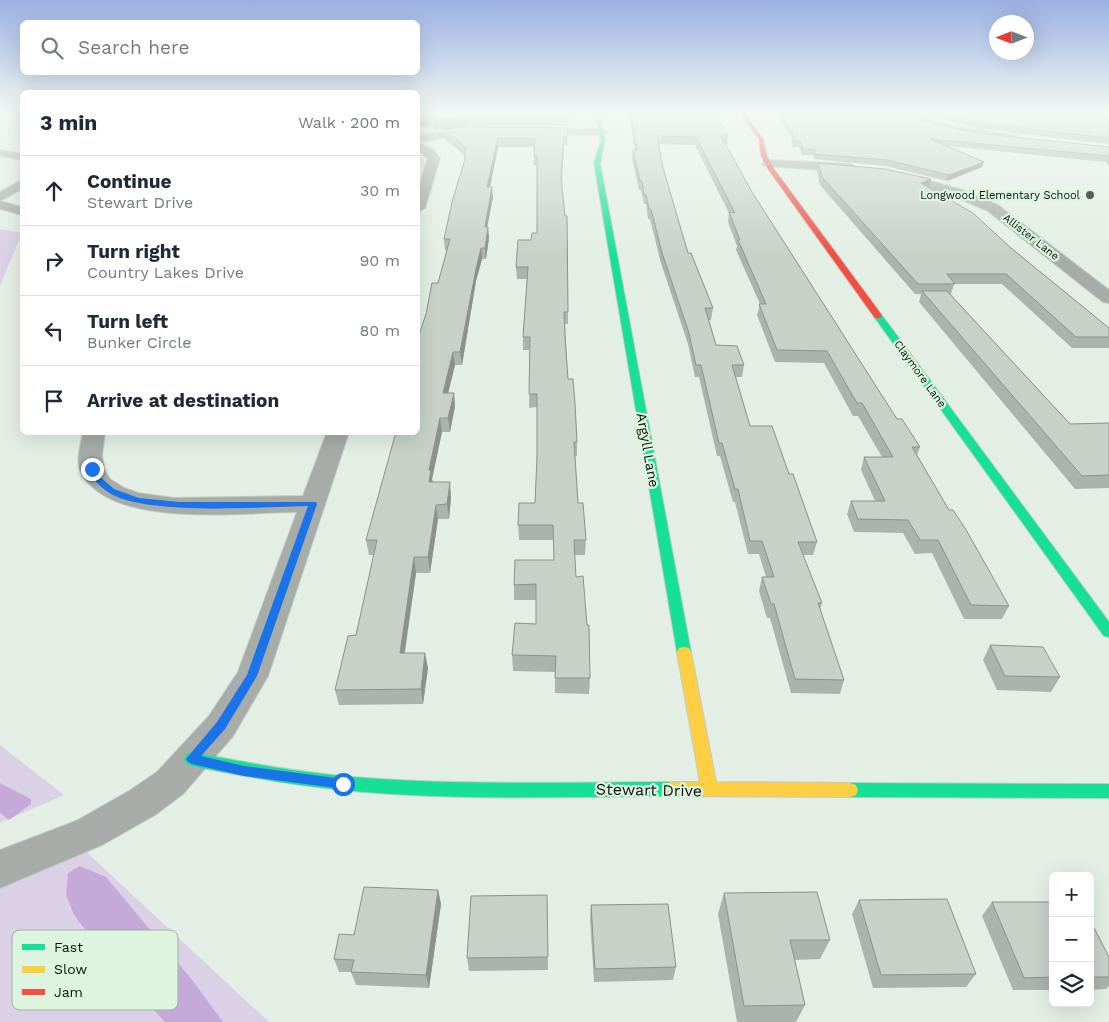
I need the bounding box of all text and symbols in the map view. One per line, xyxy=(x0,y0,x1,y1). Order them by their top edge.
north arrow xyxy=(989,15,1034,60)
search box xyxy=(20,20,420,75)
icon: search xyxy=(38,34,66,62)
text: Search here xyxy=(78,36,189,59)
text: 3 min xyxy=(40,110,97,135)
text: Walk · 200 m xyxy=(298,113,400,132)
text: Continue xyxy=(87,170,171,193)
icon: ahead xyxy=(40,177,68,205)
text: 30 m xyxy=(360,181,400,200)
place label: Longwood Elementary School xyxy=(920,189,1081,202)
marker: Longwood Elementary School xyxy=(1084,189,1096,201)
text: Stewart Drive xyxy=(87,193,193,212)
street label: Allister Lane xyxy=(1000,211,1062,263)
text: Turn right xyxy=(87,240,180,263)
icon: right xyxy=(40,247,68,275)
text: 90 m xyxy=(359,251,400,270)
text: Country Lakes Drive xyxy=(87,263,244,282)
text: Turn left xyxy=(87,310,168,333)
icon: left xyxy=(40,317,68,345)
text: 80 m xyxy=(359,321,400,340)
text: Bunker Circle xyxy=(87,333,191,352)
street label: Claymore Lane xyxy=(891,338,949,410)
icon: arrive xyxy=(40,387,68,415)
text: Arrive at destination xyxy=(87,389,279,412)
street label: Argyll Lane xyxy=(634,412,662,488)
route end xyxy=(81,458,104,481)
route start xyxy=(332,773,355,796)
street label: Stewart Drive xyxy=(596,780,702,800)
map controls xyxy=(1049,872,1094,1007)
button: + xyxy=(1049,872,1094,917)
button: − xyxy=(1049,917,1094,962)
legend xyxy=(12,930,178,1010)
text: Fast xyxy=(54,939,83,955)
text: Slow xyxy=(54,961,87,977)
button: layers xyxy=(1049,962,1094,1007)
text: Jam xyxy=(54,984,83,1000)

